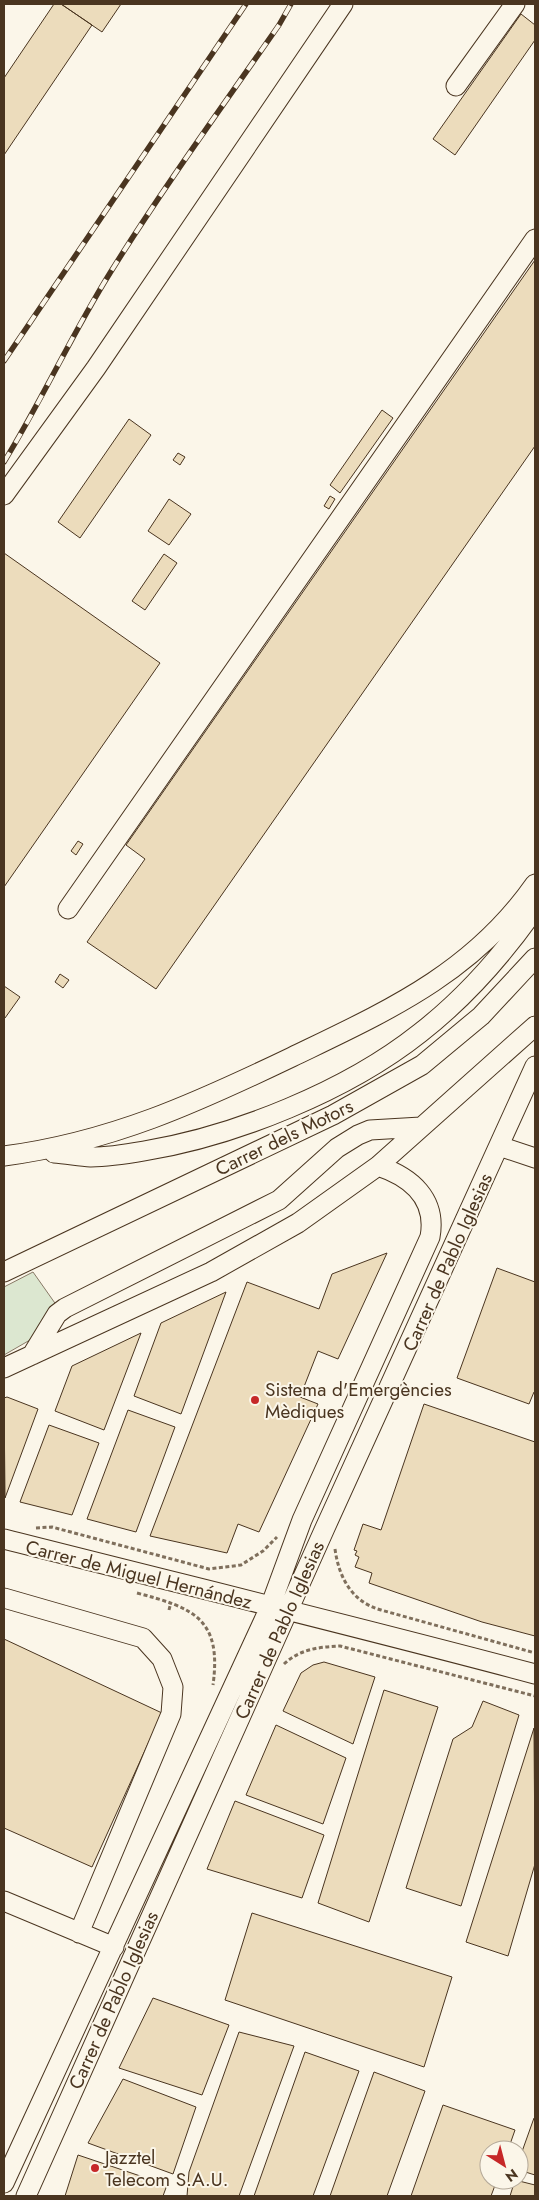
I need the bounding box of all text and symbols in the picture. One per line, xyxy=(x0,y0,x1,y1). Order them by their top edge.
street label: Carrer dels Motors xyxy=(211,1092,358,1182)
street label: Carrer de Pablo Iglesias xyxy=(396,1168,499,1356)
place label: Sistema d'Emergències Mèdiques xyxy=(265,1376,452,1425)
marker: Sistema d'Emergències Mèdiques xyxy=(249,1394,261,1406)
street label: Carrer de Miguel Hernández xyxy=(23,1533,255,1616)
street label: Carrer de Pablo Iglesias xyxy=(228,1536,331,1724)
street label: Carrer de Pablo Iglesias xyxy=(62,1906,165,2094)
north arrow xyxy=(479,2140,529,2190)
place label: Jazztel Telecom S.A.U. xyxy=(102,2144,228,2193)
marker: Jazztel Telecom S.A.U. xyxy=(89,2162,101,2174)
text: N xyxy=(501,2164,522,2187)

